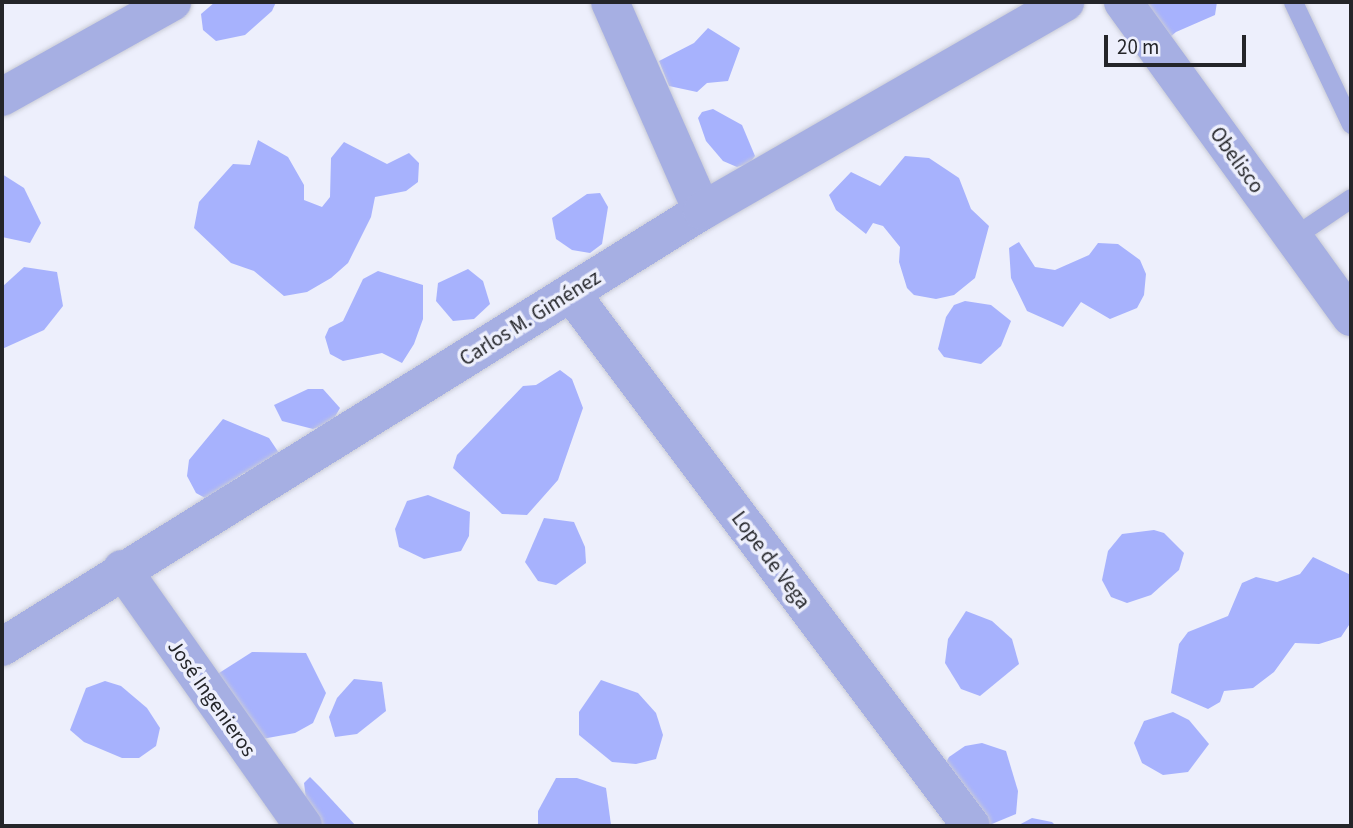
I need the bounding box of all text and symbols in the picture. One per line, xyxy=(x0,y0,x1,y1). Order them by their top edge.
scale bar xyxy=(1108,21,1250,65)
text: 20 m xyxy=(1117,32,1159,62)
street label: Obelisco xyxy=(1205,122,1269,198)
street label: Carlos M. Giménez xyxy=(455,265,605,371)
street label: Lope de Vega xyxy=(726,506,816,614)
street label: José Ingenieros xyxy=(162,635,262,761)

